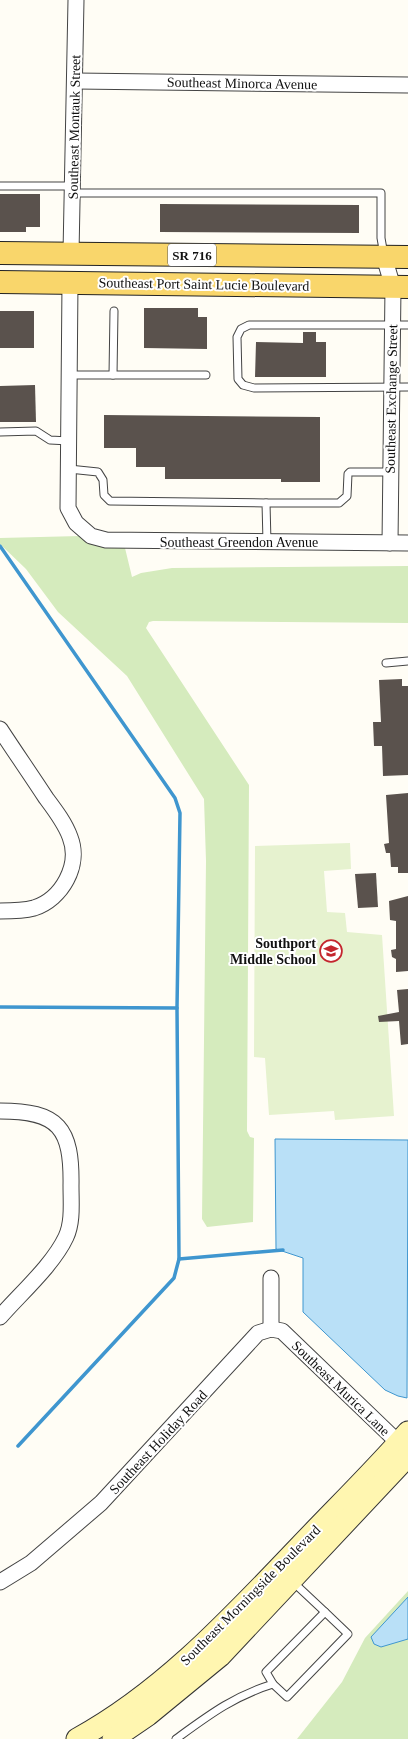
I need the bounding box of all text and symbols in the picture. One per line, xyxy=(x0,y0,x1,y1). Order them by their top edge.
street label: Southeast Montauk Street xyxy=(66,54,83,199)
street label: Southeast Minorca Avenue xyxy=(167,75,317,92)
road number: SR 716 xyxy=(168,244,216,266)
street label: Southeast Port Saint Lucie Boulevard xyxy=(99,275,309,294)
street label: Southeast Exchange Street xyxy=(383,324,400,474)
street label: Southeast Greendon Avenue xyxy=(160,535,318,550)
place label: Southport Middle School xyxy=(230,936,316,967)
school or university icon: Southport Middle School xyxy=(318,938,344,964)
street label: Southeast Murica Lane xyxy=(289,1338,393,1439)
street label: Southeast Holiday Road xyxy=(106,1387,210,1497)
street label: Southeast Morningside Boulevard xyxy=(177,1522,323,1668)

